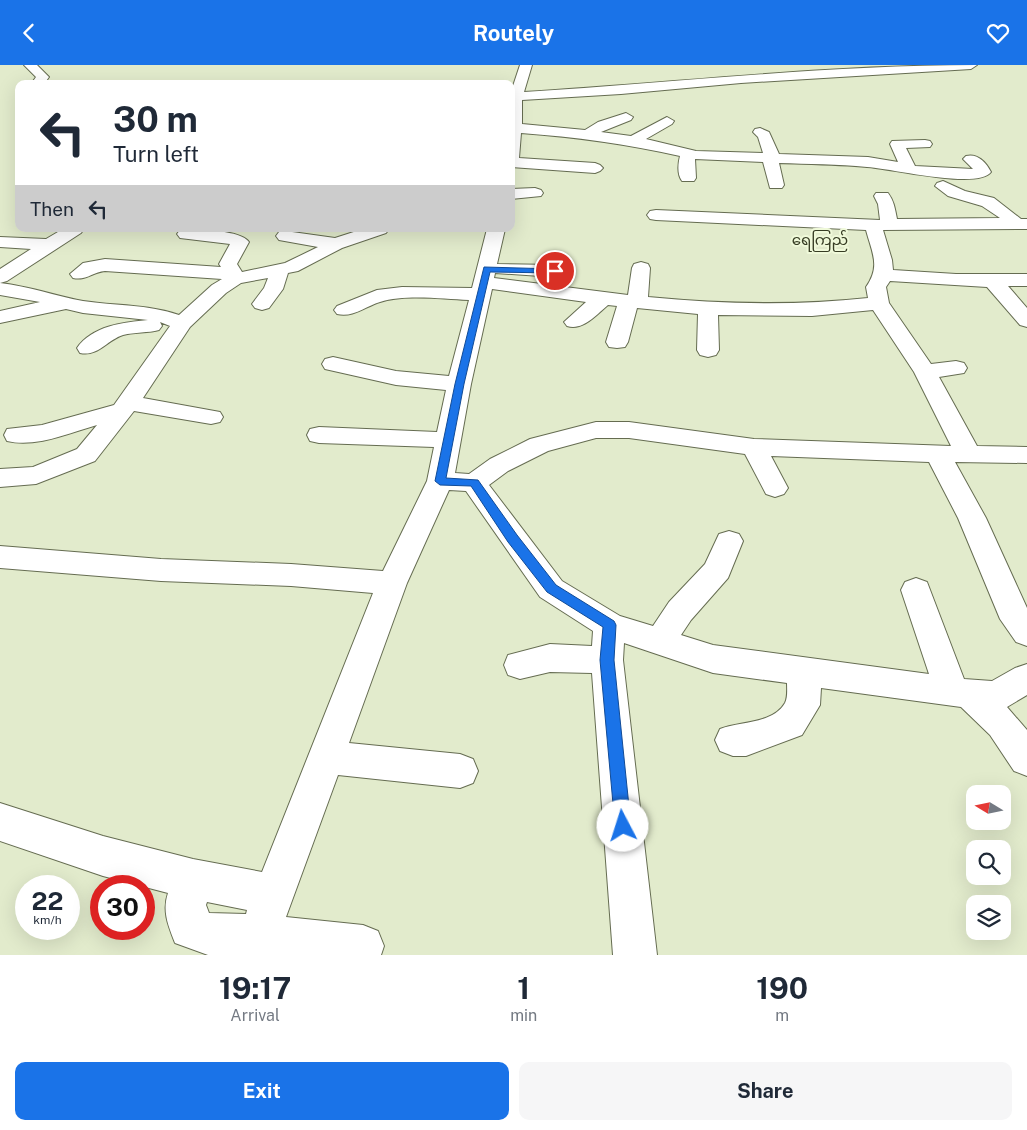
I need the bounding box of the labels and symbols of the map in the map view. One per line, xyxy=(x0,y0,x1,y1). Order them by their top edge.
district label: ရေကြည် xyxy=(792,230,848,252)
pin xyxy=(534,250,576,292)
north arrow xyxy=(966,785,1011,830)
position arrow xyxy=(596,799,648,851)
speed limit sign: 30 xyxy=(90,875,155,940)

